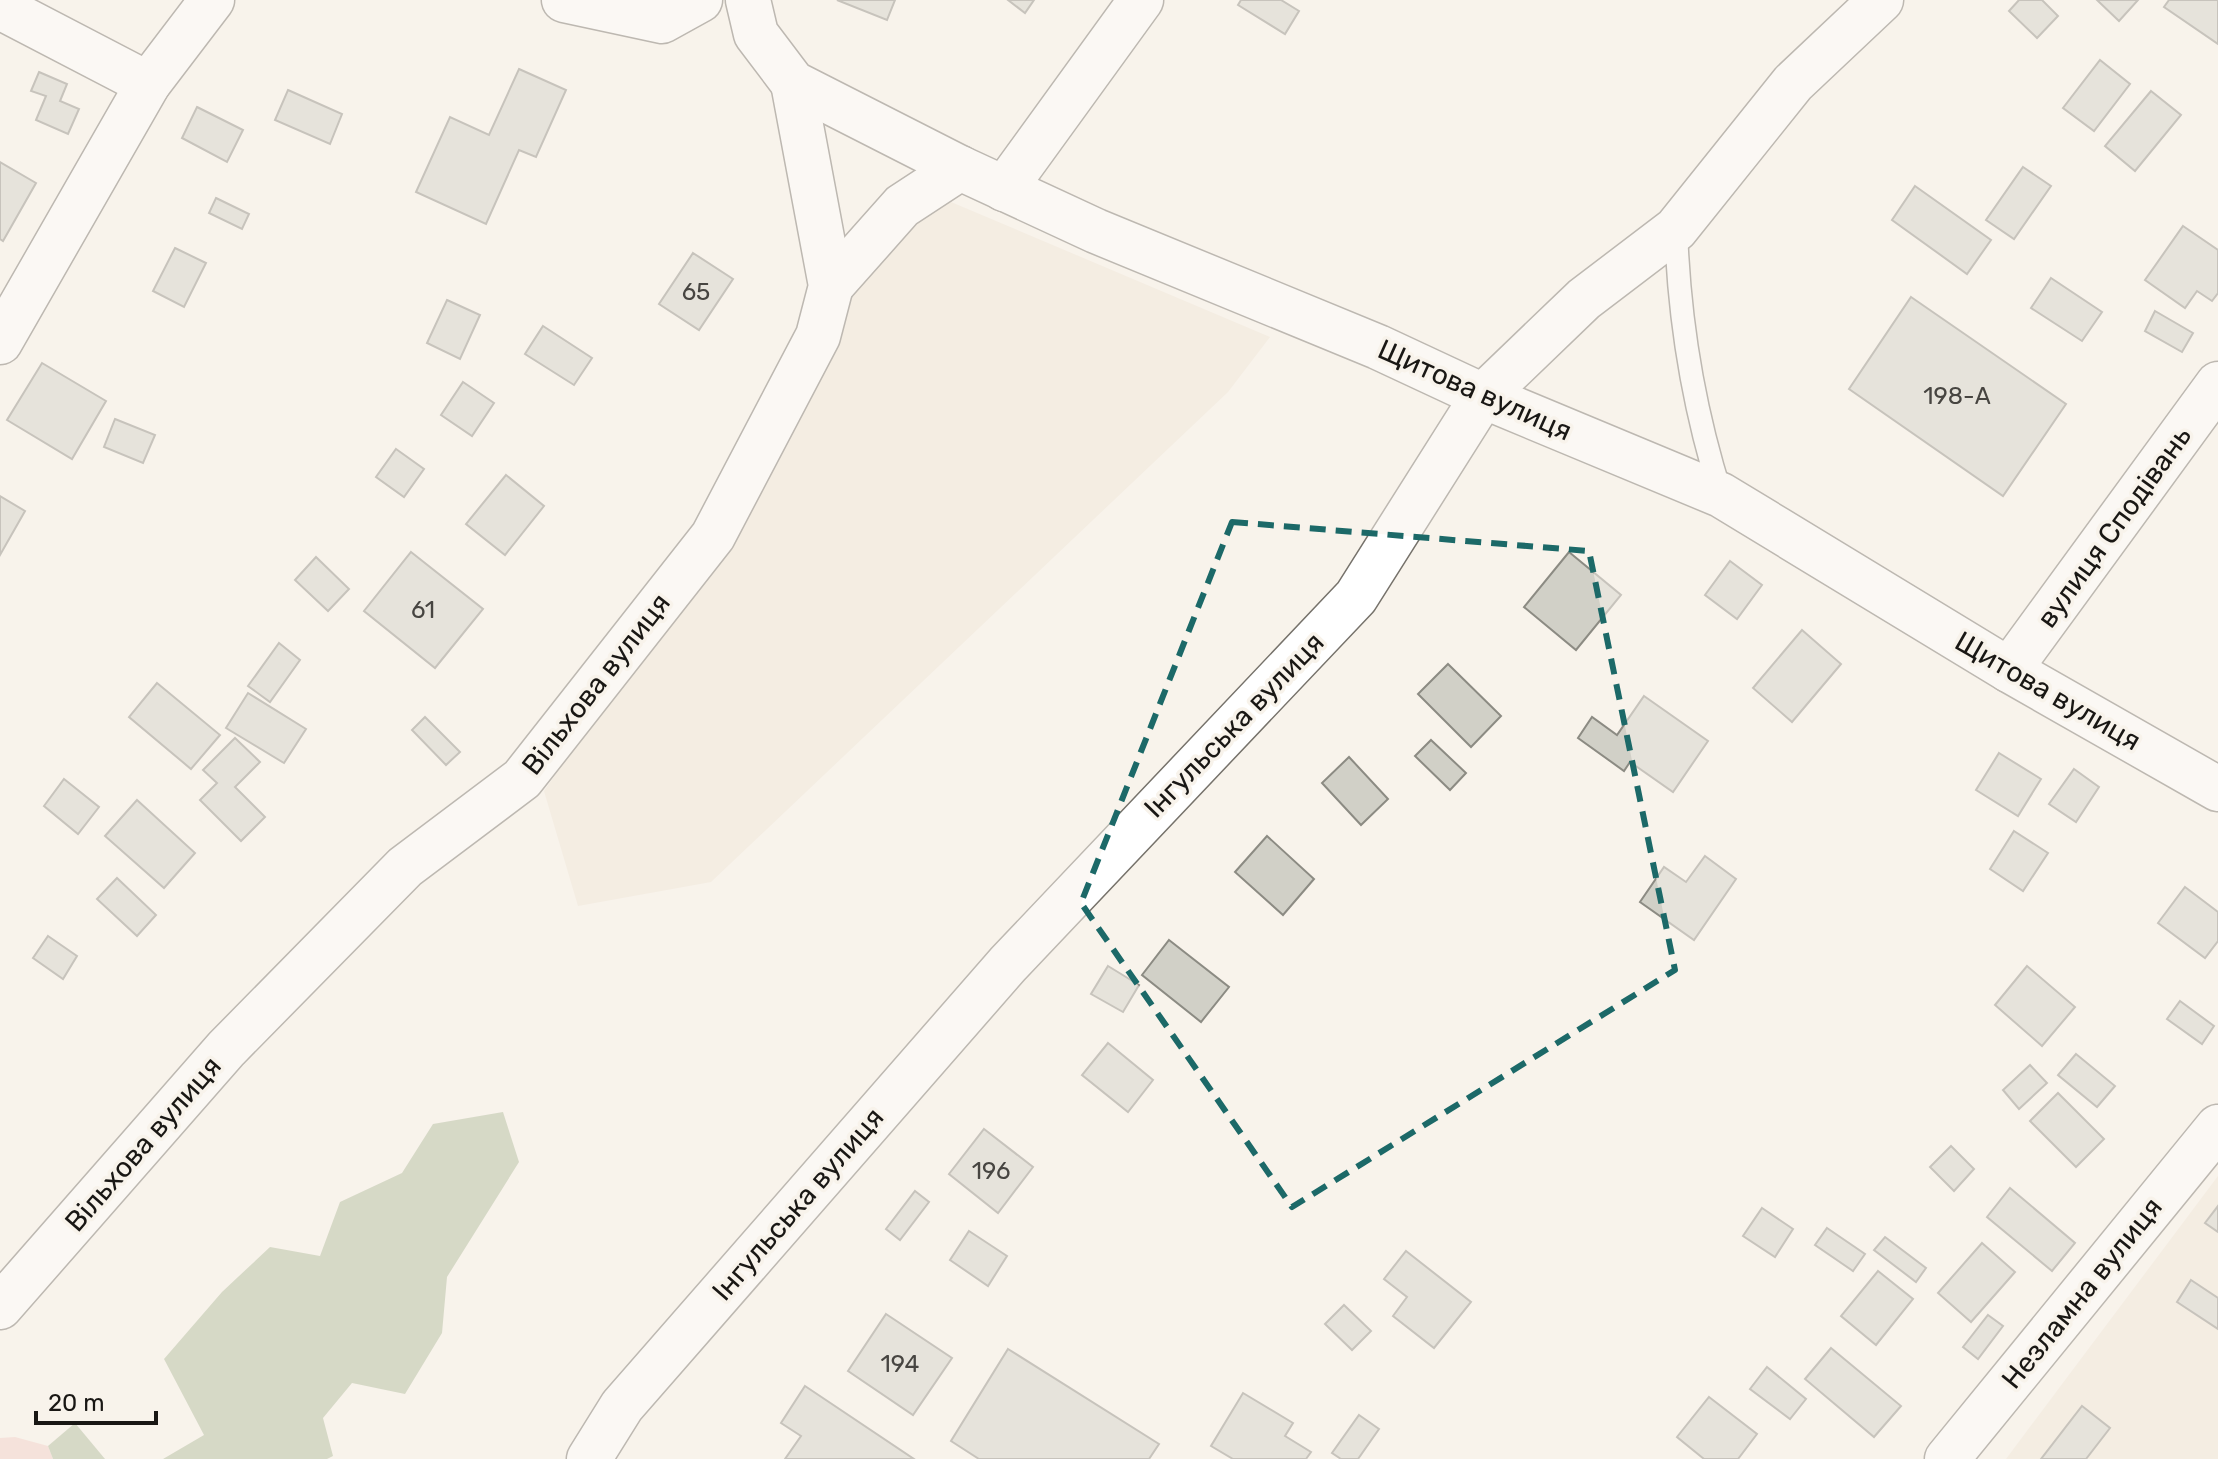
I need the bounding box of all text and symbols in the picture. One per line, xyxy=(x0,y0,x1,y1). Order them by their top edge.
house number: 65 xyxy=(682,278,710,306)
street label: Щитова вулиця xyxy=(1373,332,1577,448)
house number: 198-А xyxy=(1923,382,1991,410)
street label: вулиця Сподівань xyxy=(2030,420,2198,634)
street label: Вільхова вулиця xyxy=(515,587,677,781)
house number: 61 xyxy=(411,596,435,624)
street label: Щитова вулиця xyxy=(1949,624,2147,758)
street label: Інгульська вулиця xyxy=(1137,626,1331,824)
street label: Вільхова вулиця xyxy=(58,1050,228,1238)
street label: Інгульська вулиця xyxy=(705,1101,891,1307)
house number: 196 xyxy=(972,1157,1010,1185)
street label: Незламна вулиця xyxy=(1995,1191,2169,1395)
house number: 194 xyxy=(880,1350,920,1378)
scale bar xyxy=(36,1375,156,1425)
text: 20 m xyxy=(48,1389,105,1417)

